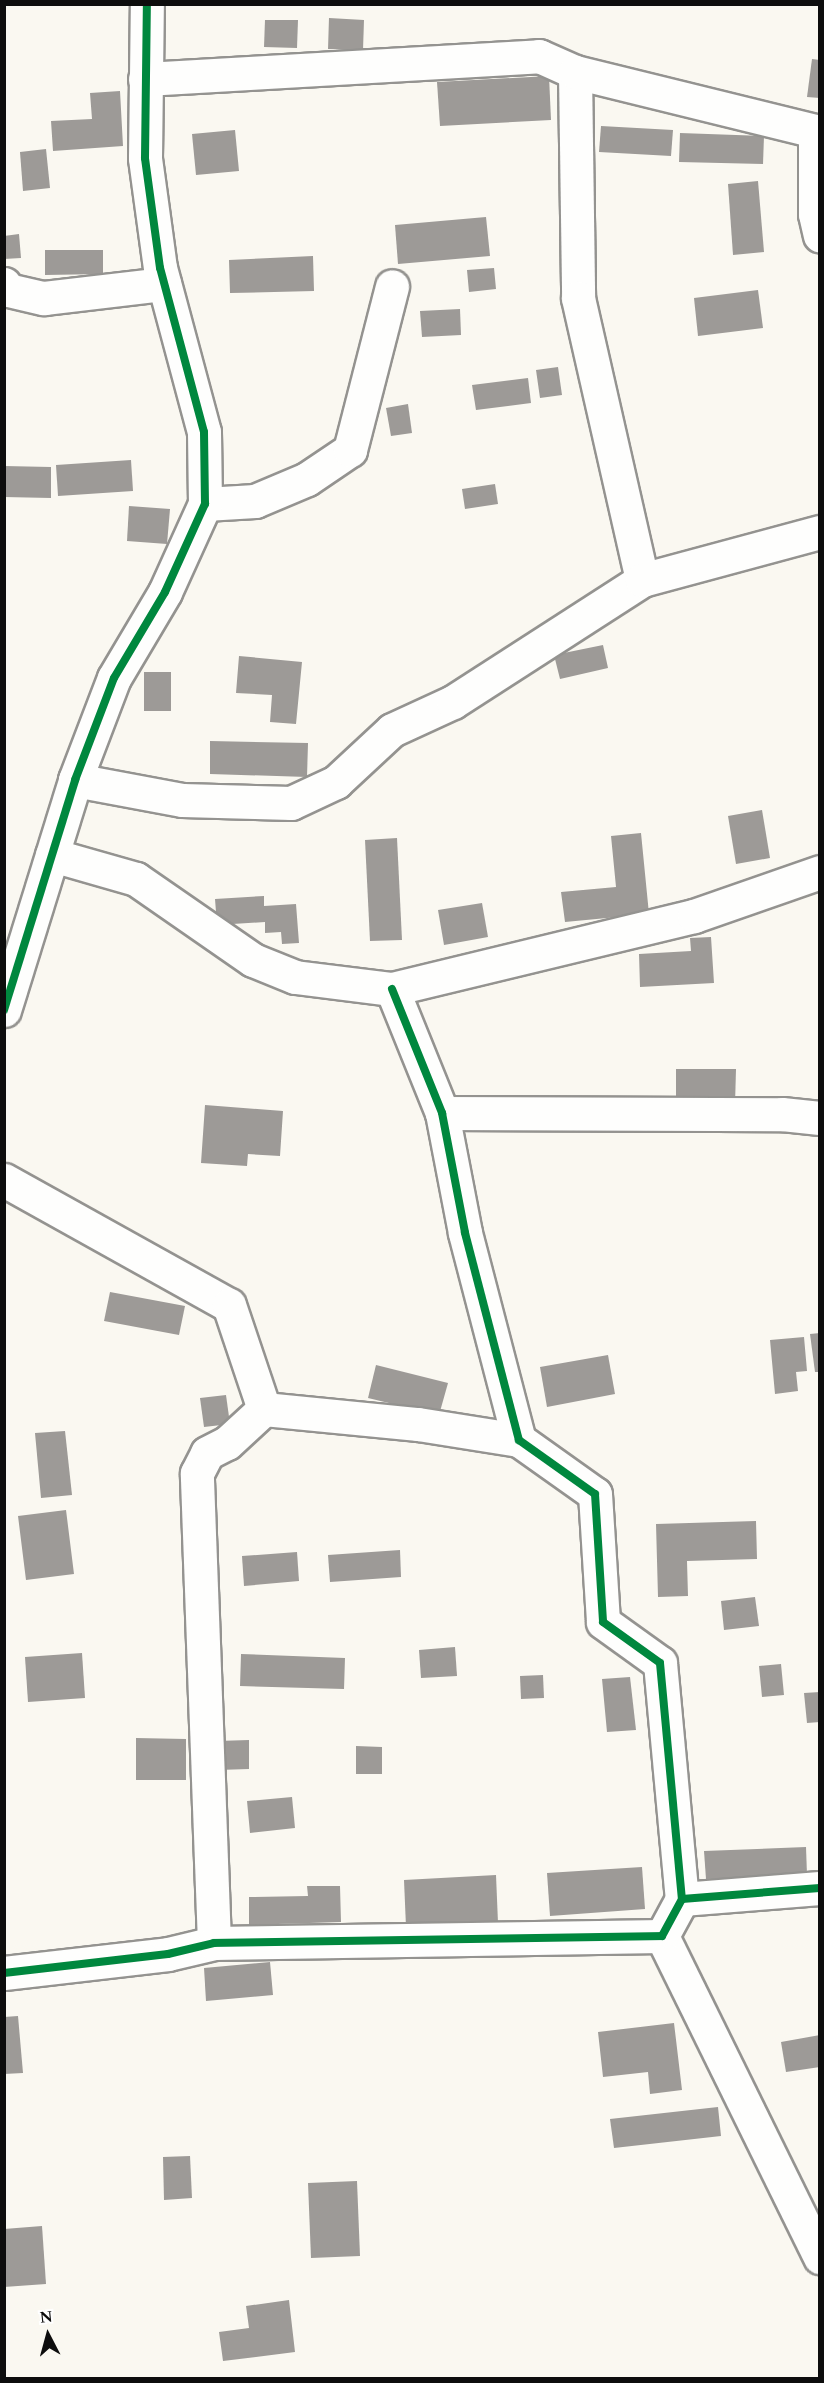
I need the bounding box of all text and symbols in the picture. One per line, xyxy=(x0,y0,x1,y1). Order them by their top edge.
text: N xyxy=(38,2304,54,2330)
north arrow xyxy=(18,2305,78,2365)

